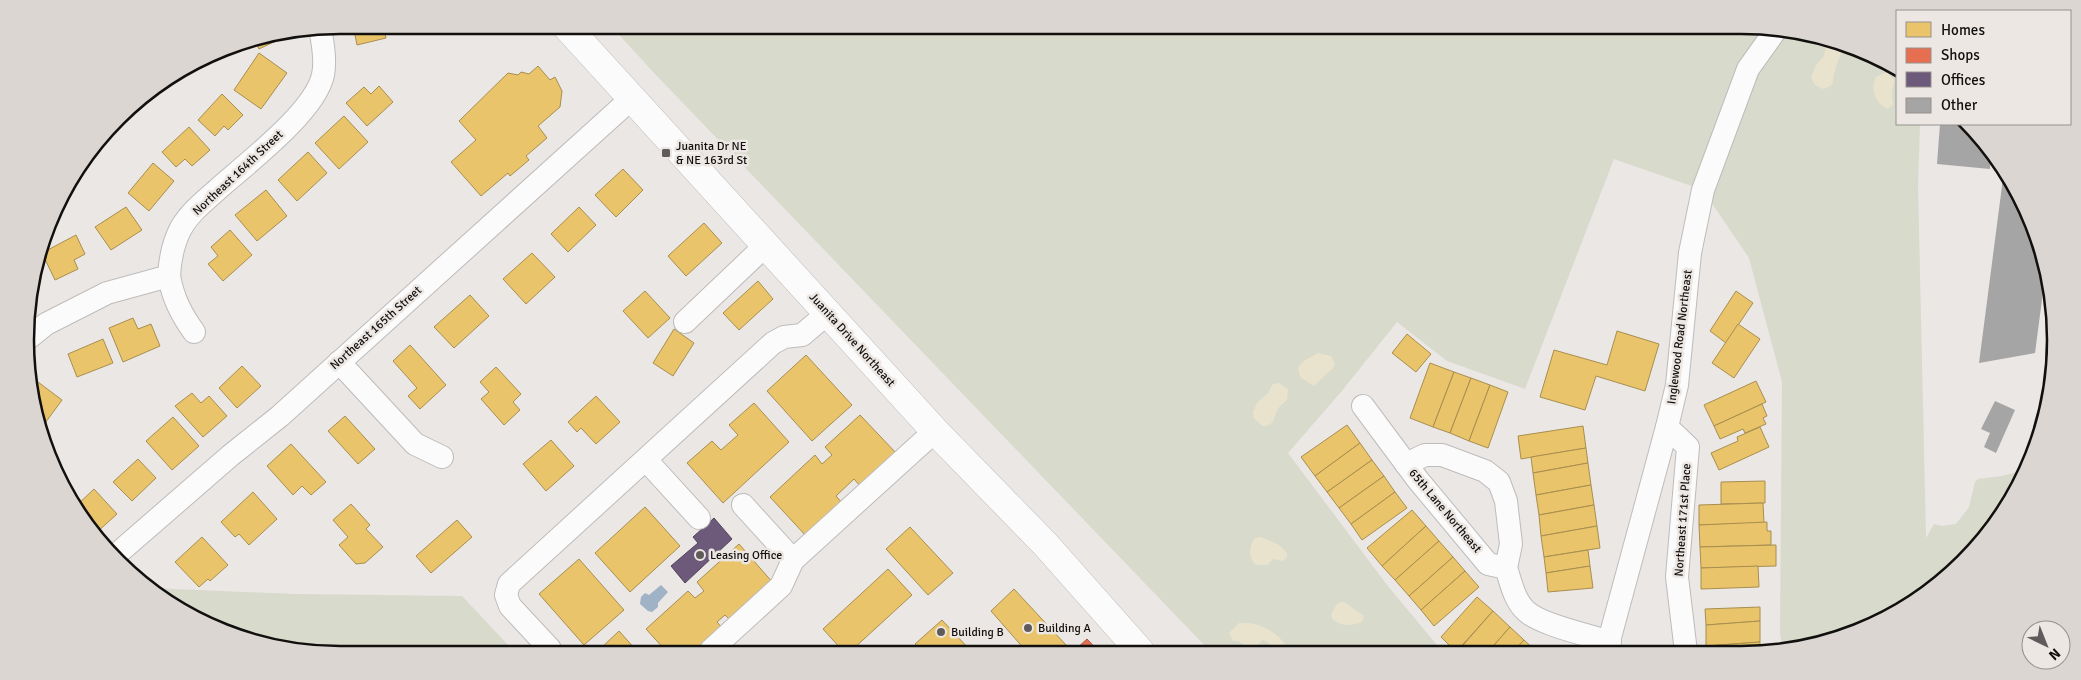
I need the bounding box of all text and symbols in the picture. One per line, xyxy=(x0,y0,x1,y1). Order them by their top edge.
legend xyxy=(1896,10,2071,125)
text: Homes xyxy=(1941,21,1985,39)
text: Shops xyxy=(1941,46,1980,64)
text: Offices xyxy=(1941,71,1986,89)
text: Other xyxy=(1941,96,1978,114)
street label: Northeast 164th Street xyxy=(190,127,286,219)
place label: Juanita Dr NE & NE 163rd St xyxy=(676,139,747,168)
marker: Juanita Dr NE & NE 163rd St xyxy=(660,147,672,159)
street label: Inglewood Road Northeast xyxy=(1664,269,1696,405)
street label: Northeast 165th Street xyxy=(327,283,425,373)
street label: Juanita Drive Northeast xyxy=(806,290,898,390)
street label: Northeast 171st Place xyxy=(1672,463,1694,577)
street label: 65th Lane Northeast xyxy=(1405,466,1485,556)
place label: Leasing Office xyxy=(710,548,782,563)
marker: Leasing Office xyxy=(694,549,706,561)
north arrow xyxy=(2021,620,2071,670)
place label: Building A xyxy=(1038,621,1092,636)
marker: Building A xyxy=(1022,622,1034,634)
place label: Building B xyxy=(951,625,1004,640)
marker: Building B xyxy=(935,626,947,638)
text: N xyxy=(2045,645,2064,664)

